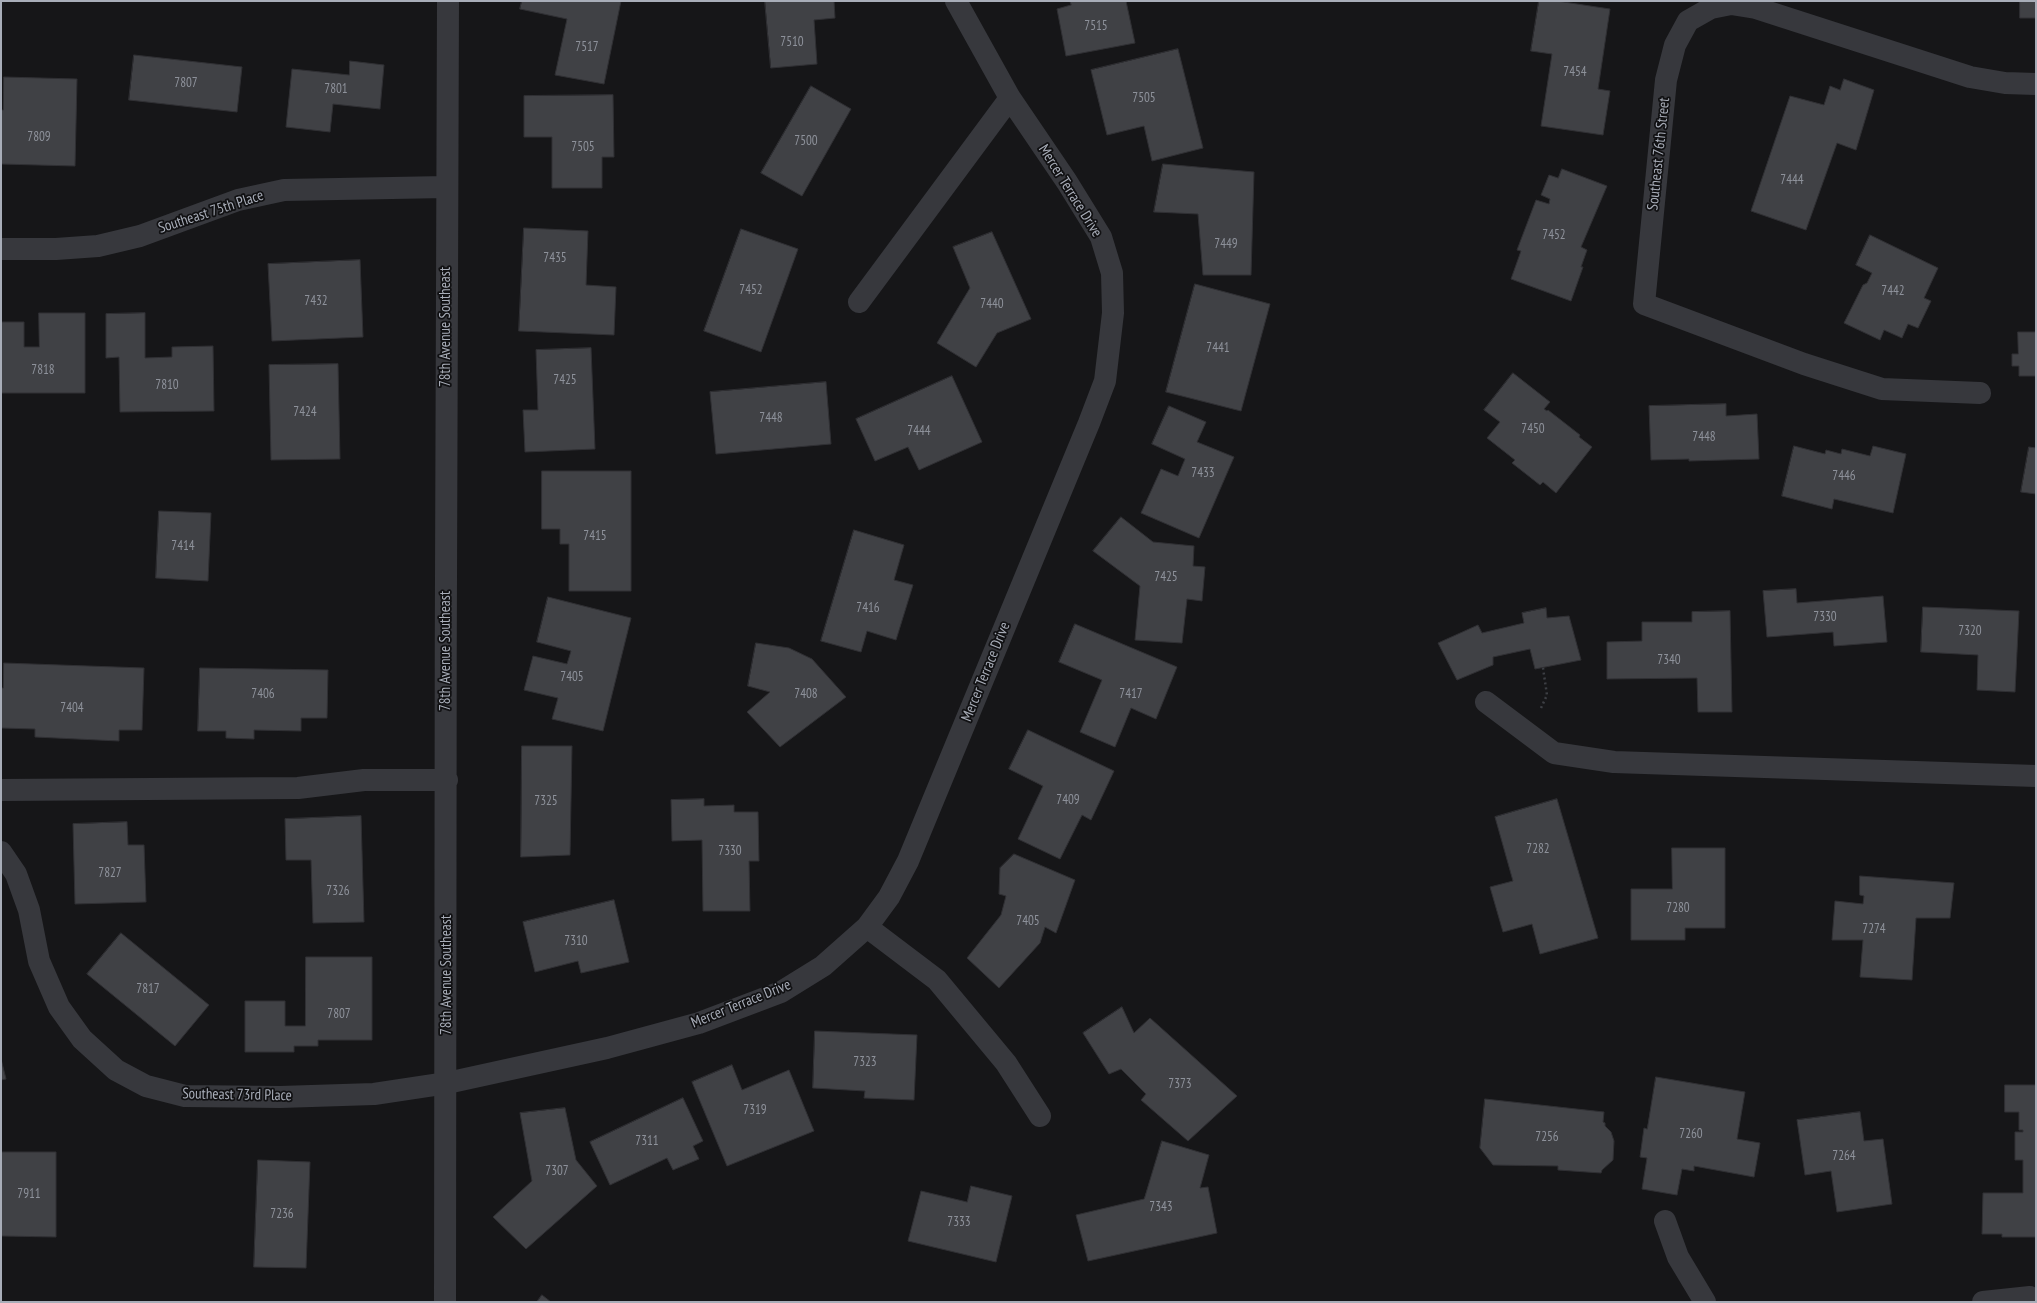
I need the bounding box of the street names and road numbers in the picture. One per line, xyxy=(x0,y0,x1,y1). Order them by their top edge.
street label: Southeast 76th Street xyxy=(1644,97,1674,211)
street label: Mercer Terrace Drive xyxy=(1034,141,1106,241)
street label: Southeast 75th Place xyxy=(156,186,266,238)
street label: 78th Avenue Southeast xyxy=(437,267,455,387)
street label: 78th Avenue Southeast xyxy=(437,591,455,711)
street label: Mercer Terrace Drive xyxy=(958,620,1014,724)
street label: 78th Avenue Southeast xyxy=(438,915,456,1035)
street label: Mercer Terrace Drive xyxy=(689,976,793,1032)
street label: Southeast 73rd Place xyxy=(182,1085,292,1105)

